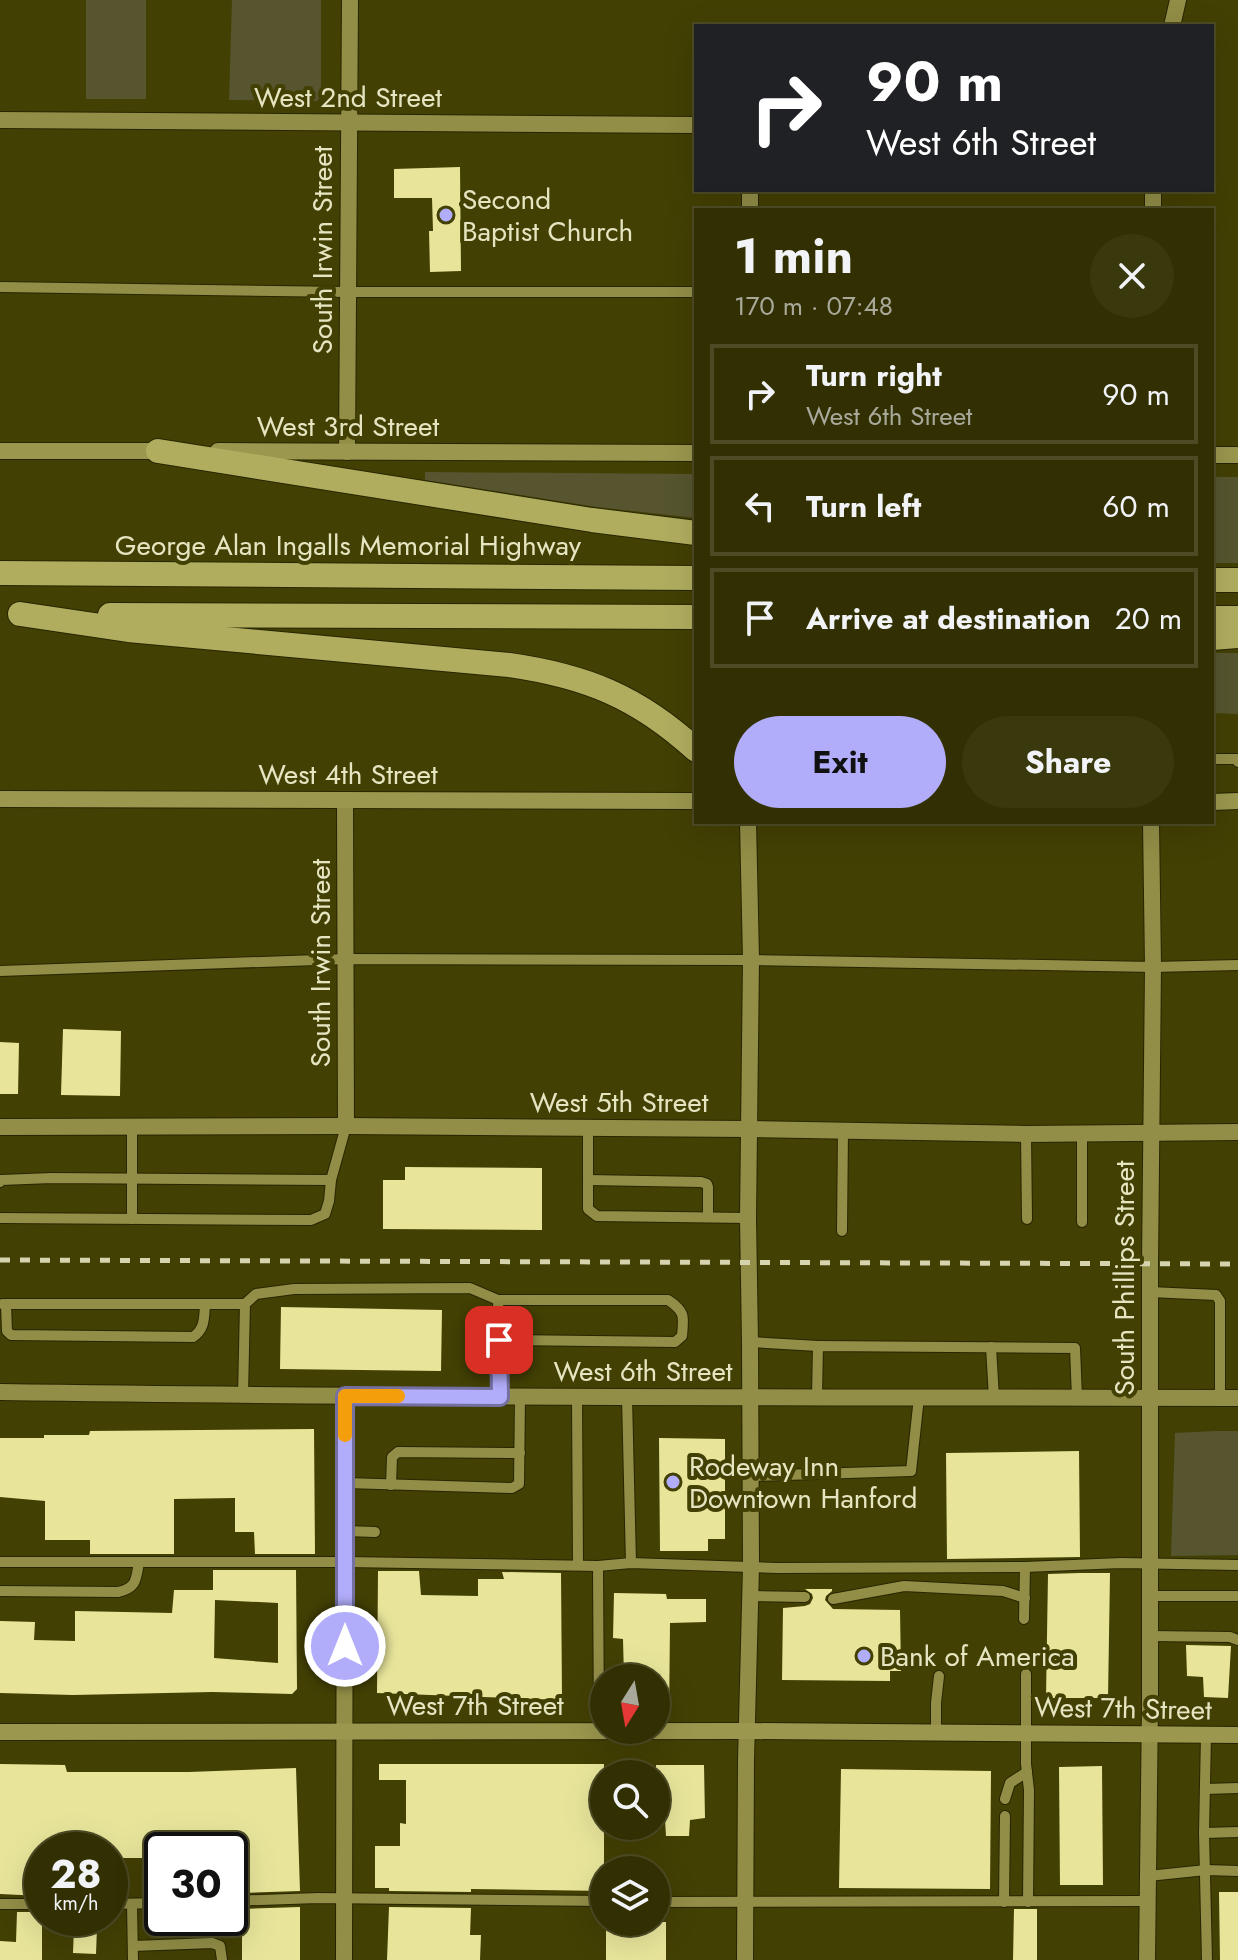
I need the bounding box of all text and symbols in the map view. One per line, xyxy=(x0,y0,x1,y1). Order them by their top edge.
text: 90 m xyxy=(866,41,1003,122)
icon: right xyxy=(734,56,838,160)
street label: West 2nd Street xyxy=(254,77,442,118)
text: West 6th Street xyxy=(866,116,1096,168)
street label: South Irwin Street xyxy=(302,145,343,354)
place label: Second Baptist Church xyxy=(462,179,633,252)
marker: Second Baptist Church xyxy=(437,206,455,224)
text: 1 min xyxy=(734,222,853,291)
button: close xyxy=(1090,234,1174,318)
text: 170 m · 07:48 xyxy=(734,287,893,325)
text: Turn right xyxy=(806,354,942,397)
icon: right xyxy=(738,372,782,416)
text: 90 m xyxy=(1102,373,1170,416)
text: West 6th Street xyxy=(806,397,972,435)
street label: West 3rd Street xyxy=(257,406,439,447)
icon: left xyxy=(738,484,782,528)
text: Turn left xyxy=(806,485,921,528)
text: 60 m xyxy=(1102,485,1170,528)
street label: George Alan Ingalls Memorial Highway xyxy=(115,525,582,566)
icon: arrive xyxy=(738,596,782,640)
text: Arrive at destination xyxy=(806,597,1091,640)
text: 20 m xyxy=(1115,597,1182,640)
button: Exit xyxy=(734,716,946,808)
button: Share xyxy=(962,716,1174,808)
street label: West 4th Street xyxy=(258,754,438,795)
street label: South Irwin Street xyxy=(300,858,341,1067)
street label: West 5th Street xyxy=(530,1082,709,1123)
street label: South Phillips Street xyxy=(1104,1160,1145,1396)
pin xyxy=(465,1306,533,1374)
icon: arrive xyxy=(477,1318,521,1362)
street label: West 6th Street xyxy=(553,1351,733,1392)
place label: Rodeway Inn Downtown Hanford xyxy=(689,1446,917,1519)
marker: Rodeway Inn Downtown Hanford xyxy=(664,1473,682,1491)
position arrow xyxy=(303,1604,387,1688)
place label: Bank of America xyxy=(880,1636,1075,1677)
marker: Bank of America xyxy=(855,1647,873,1665)
north arrow xyxy=(590,1664,670,1744)
map controls xyxy=(590,1664,670,1936)
street label: West 7th Street xyxy=(386,1685,564,1726)
street label: West 7th Street xyxy=(1034,1686,1212,1731)
button: search xyxy=(590,1760,670,1840)
speed limit sign: 30 xyxy=(144,1832,248,1936)
text: 28 xyxy=(50,1845,102,1903)
button: layers xyxy=(590,1856,670,1936)
text: km/h xyxy=(53,1889,99,1918)

